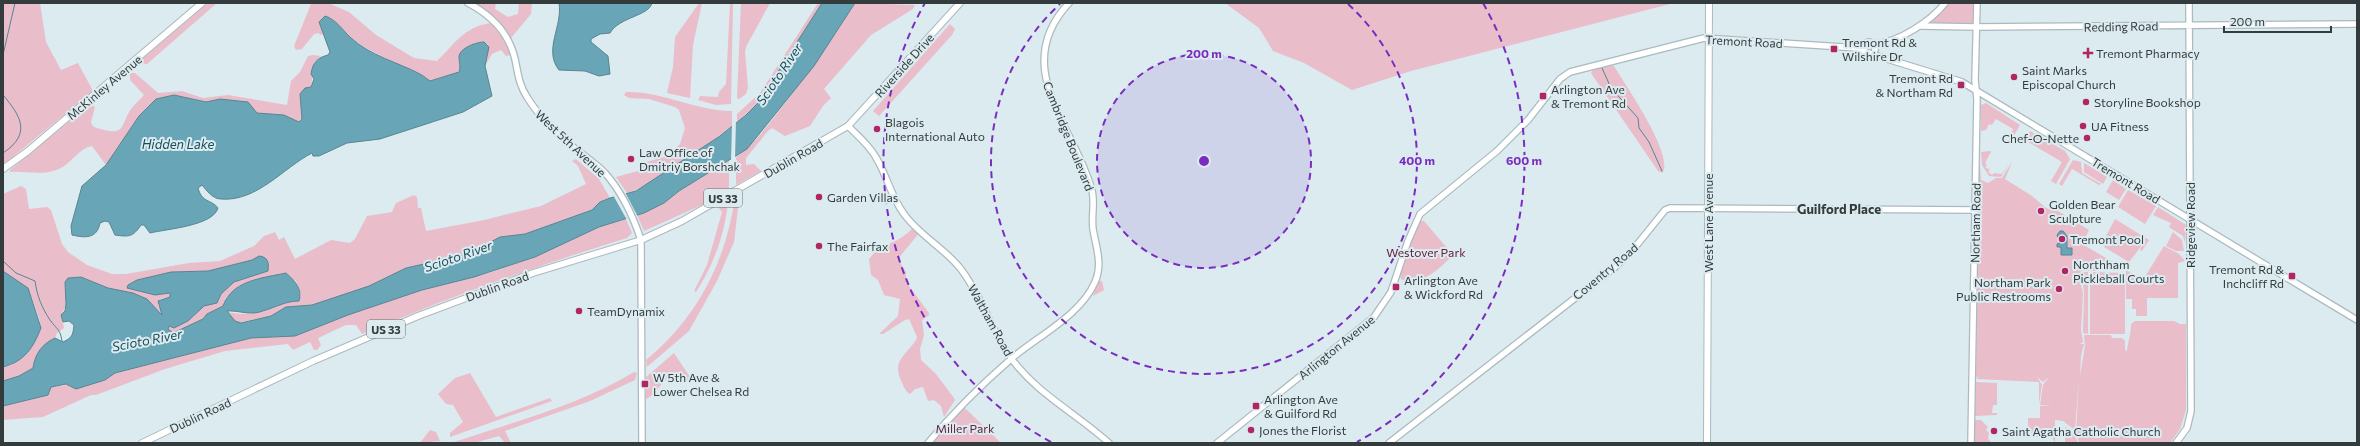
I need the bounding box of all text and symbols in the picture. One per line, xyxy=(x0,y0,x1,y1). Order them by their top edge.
scale bar xyxy=(2224,8,2331,34)
text: 200 m xyxy=(2230,14,2265,28)
street label: Redding Road xyxy=(2084,18,2158,34)
street label: Riverside Drive xyxy=(872,30,936,100)
street label: Tremont Road xyxy=(1705,32,1783,50)
place label: Tremont Rd & Wilshire Dr xyxy=(1842,35,1917,63)
water label: Scioto River xyxy=(752,39,806,108)
marker: Tremont Rd & Wilshire Dr xyxy=(1829,44,1839,54)
text: 200 m xyxy=(1186,46,1222,60)
place label: Tremont Pharmacy xyxy=(2096,46,2200,60)
marker: Tremont Pharmacy xyxy=(2083,48,2093,58)
street label: McKinley Avenue xyxy=(64,52,144,122)
place label: Saint Marks Episcopal Church xyxy=(2022,63,2116,91)
place label: Tremont Rd & Northam Rd xyxy=(1875,71,1953,99)
marker: Saint Marks Episcopal Church xyxy=(2009,72,2019,82)
street label: Cambridge Boulevard xyxy=(1041,79,1097,193)
marker: Tremont Rd & Northam Rd xyxy=(1956,80,1966,90)
place label: Arlington Ave & Tremont Rd xyxy=(1551,82,1626,110)
marker: Arlington Ave & Tremont Rd xyxy=(1538,91,1548,101)
place label: Storyline Bookshop xyxy=(2094,95,2201,109)
marker: Storyline Bookshop xyxy=(2081,97,2091,107)
street label: West 5th Avenue xyxy=(533,107,609,179)
place label: Blagois International Auto xyxy=(885,115,985,143)
place label: UA Fitness xyxy=(2091,119,2149,133)
marker: UA Fitness xyxy=(2078,121,2088,131)
marker: Blagois International Auto xyxy=(872,124,882,134)
place label: Chef-O-Nette xyxy=(2002,131,2079,145)
marker: Chef-O-Nette xyxy=(2082,133,2092,143)
street label: Dublin Road xyxy=(761,135,825,181)
water label: Hidden Lake xyxy=(142,136,215,152)
place label: Law Office of Dmitriy Borshchak xyxy=(639,145,741,173)
text: 400 m xyxy=(1399,153,1435,167)
text: 600 m xyxy=(1506,153,1542,167)
marker: Law Office of Dmitriy Borshchak xyxy=(626,154,636,164)
centre of rings xyxy=(1197,154,1211,168)
street label: Tremont Road xyxy=(2089,154,2163,206)
street label: West Lane Avenue xyxy=(1701,173,1715,273)
street label: Ridgeview Road xyxy=(2183,182,2197,268)
street label: Northam Road xyxy=(1967,183,1983,263)
road number: US 33 xyxy=(704,189,742,207)
place label: Garden Villas xyxy=(827,190,898,204)
marker: Garden Villas xyxy=(814,192,824,202)
place label: Golden Bear Sculpture xyxy=(2049,197,2116,225)
district label: Guilford Place xyxy=(1797,201,1881,217)
marker: Golden Bear Sculpture xyxy=(2036,206,2046,216)
place label: Tremont Pool xyxy=(2070,232,2144,246)
marker: Tremont Pool xyxy=(2057,234,2067,244)
water label: Scioto River xyxy=(422,237,495,275)
place label: The Fairfax xyxy=(827,239,889,253)
street label: Coventry Road xyxy=(1570,240,1640,302)
marker: The Fairfax xyxy=(814,241,824,251)
park label: Westover Park xyxy=(1386,245,1466,259)
place label: Northham Pickleball Courts xyxy=(2073,257,2164,285)
place label: Tremont Rd & Inchcliff Rd xyxy=(2209,262,2284,290)
marker: Northham Pickleball Courts xyxy=(2060,266,2070,276)
street label: Dublin Road xyxy=(464,268,530,304)
marker: Tremont Rd & Inchcliff Rd xyxy=(2287,271,2297,281)
place label: Arlington Ave & Wickford Rd xyxy=(1404,273,1483,301)
place label: Northam Park Public Restrooms xyxy=(1956,275,2051,303)
street label: Waltham Road xyxy=(966,282,1016,358)
marker: Arlington Ave & Wickford Rd xyxy=(1391,282,1401,292)
marker: Northam Park Public Restrooms xyxy=(2054,284,2064,294)
place label: TeamDynamix xyxy=(587,304,666,318)
marker: TeamDynamix xyxy=(574,306,584,316)
street label: Arlington Avenue xyxy=(1295,312,1377,382)
road number: US 33 xyxy=(367,320,405,338)
water label: Scioto River xyxy=(111,325,184,355)
place label: W 5th Ave & Lower Chelsea Rd xyxy=(653,370,749,398)
marker: W 5th Ave & Lower Chelsea Rd xyxy=(640,379,650,389)
place label: Arlington Ave & Guilford Rd xyxy=(1264,392,1338,420)
street label: Dublin Road xyxy=(167,395,233,435)
marker: Arlington Ave & Guilford Rd xyxy=(1251,401,1261,411)
park label: Miller Park xyxy=(935,421,995,435)
place label: Jones the Florist xyxy=(1259,423,1346,438)
place label: Saint Agatha Catholic Church xyxy=(2002,424,2161,438)
marker: Jones the Florist xyxy=(1246,425,1256,435)
marker: Saint Agatha Catholic Church xyxy=(1989,426,1999,436)

